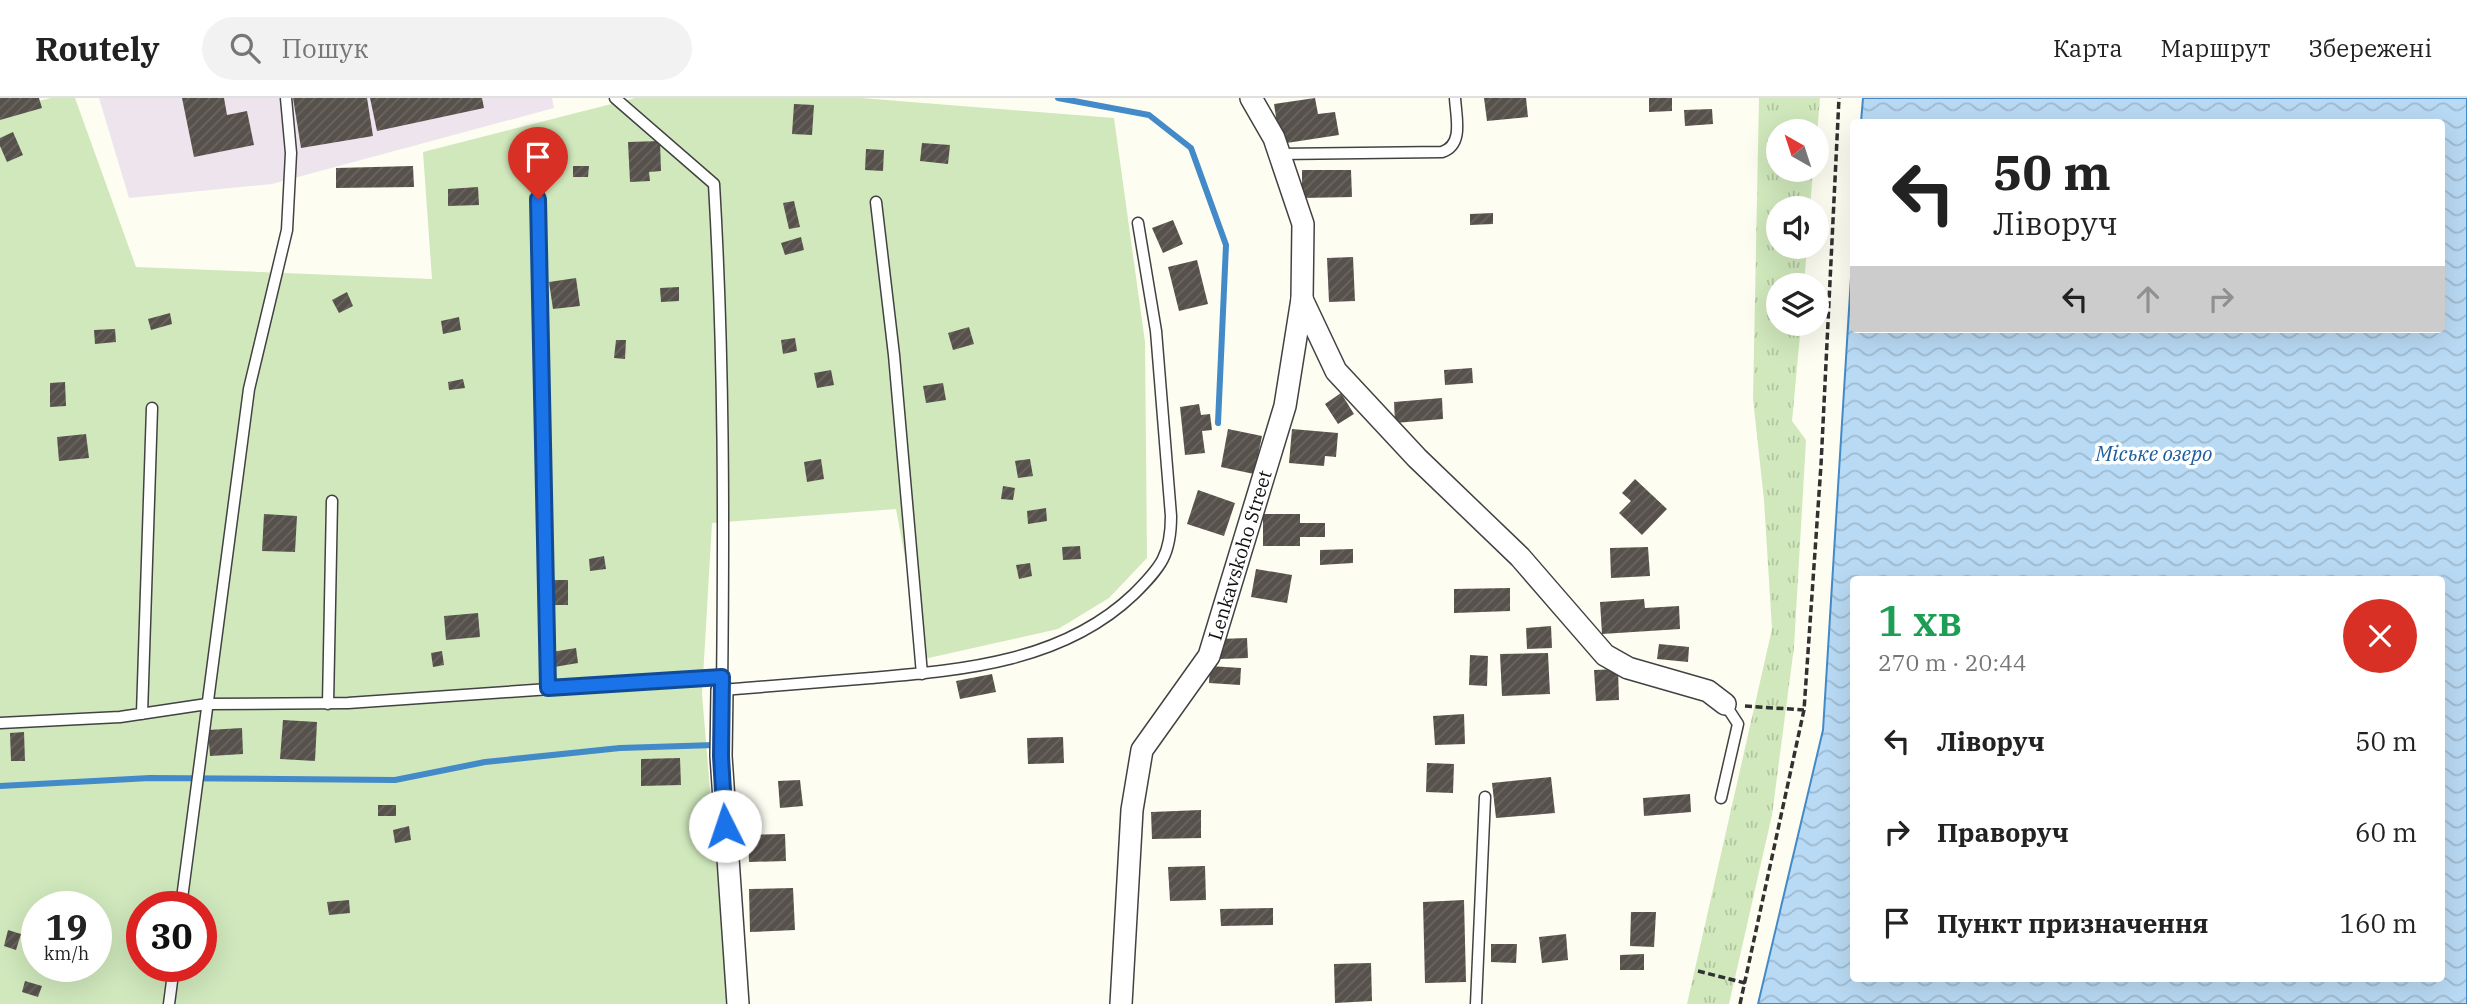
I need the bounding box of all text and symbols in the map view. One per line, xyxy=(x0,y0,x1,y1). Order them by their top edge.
search box xyxy=(202,17,692,80)
text: Routely xyxy=(35,27,160,70)
icon: search xyxy=(226,29,264,67)
text: Пошук xyxy=(282,31,368,65)
text: Карта xyxy=(2053,32,2123,64)
text: Маршрут xyxy=(2161,32,2270,64)
text: Збережені xyxy=(2308,32,2432,64)
north arrow xyxy=(1766,119,1829,182)
map controls xyxy=(1766,119,1829,336)
pin xyxy=(508,127,568,199)
icon: arrive xyxy=(519,138,557,176)
text: 50 m xyxy=(1993,140,2111,203)
icon: left xyxy=(1878,147,1969,238)
button: sound xyxy=(1766,196,1829,259)
text: Ліворуч xyxy=(1993,202,2118,244)
button: layers xyxy=(1766,273,1829,336)
icon: left xyxy=(2056,280,2094,318)
icon: ahead xyxy=(2129,280,2167,318)
icon: right xyxy=(2202,280,2240,318)
water label: Міське озеро xyxy=(2094,439,2213,467)
street label: Lenkavskoho Street xyxy=(1203,467,1277,643)
text: 1 хв xyxy=(1878,593,1962,648)
button: close xyxy=(2343,599,2417,673)
text: 270 m · 20:44 xyxy=(1878,647,2027,677)
icon: left xyxy=(1878,722,1916,760)
text: Ліворуч xyxy=(1937,724,2045,758)
text: 50 m xyxy=(2355,724,2417,758)
position arrow xyxy=(688,789,762,863)
icon: right xyxy=(1878,813,1916,851)
text: Праворуч xyxy=(1937,815,2069,849)
text: 60 m xyxy=(2355,815,2417,849)
speed limit sign: 30 xyxy=(126,891,217,982)
text: 19 xyxy=(45,904,88,950)
icon: arrive xyxy=(1878,904,1916,942)
text: Пункт призначення xyxy=(1937,906,2209,940)
text: 160 m xyxy=(2339,906,2417,940)
text: km/h xyxy=(44,942,89,965)

